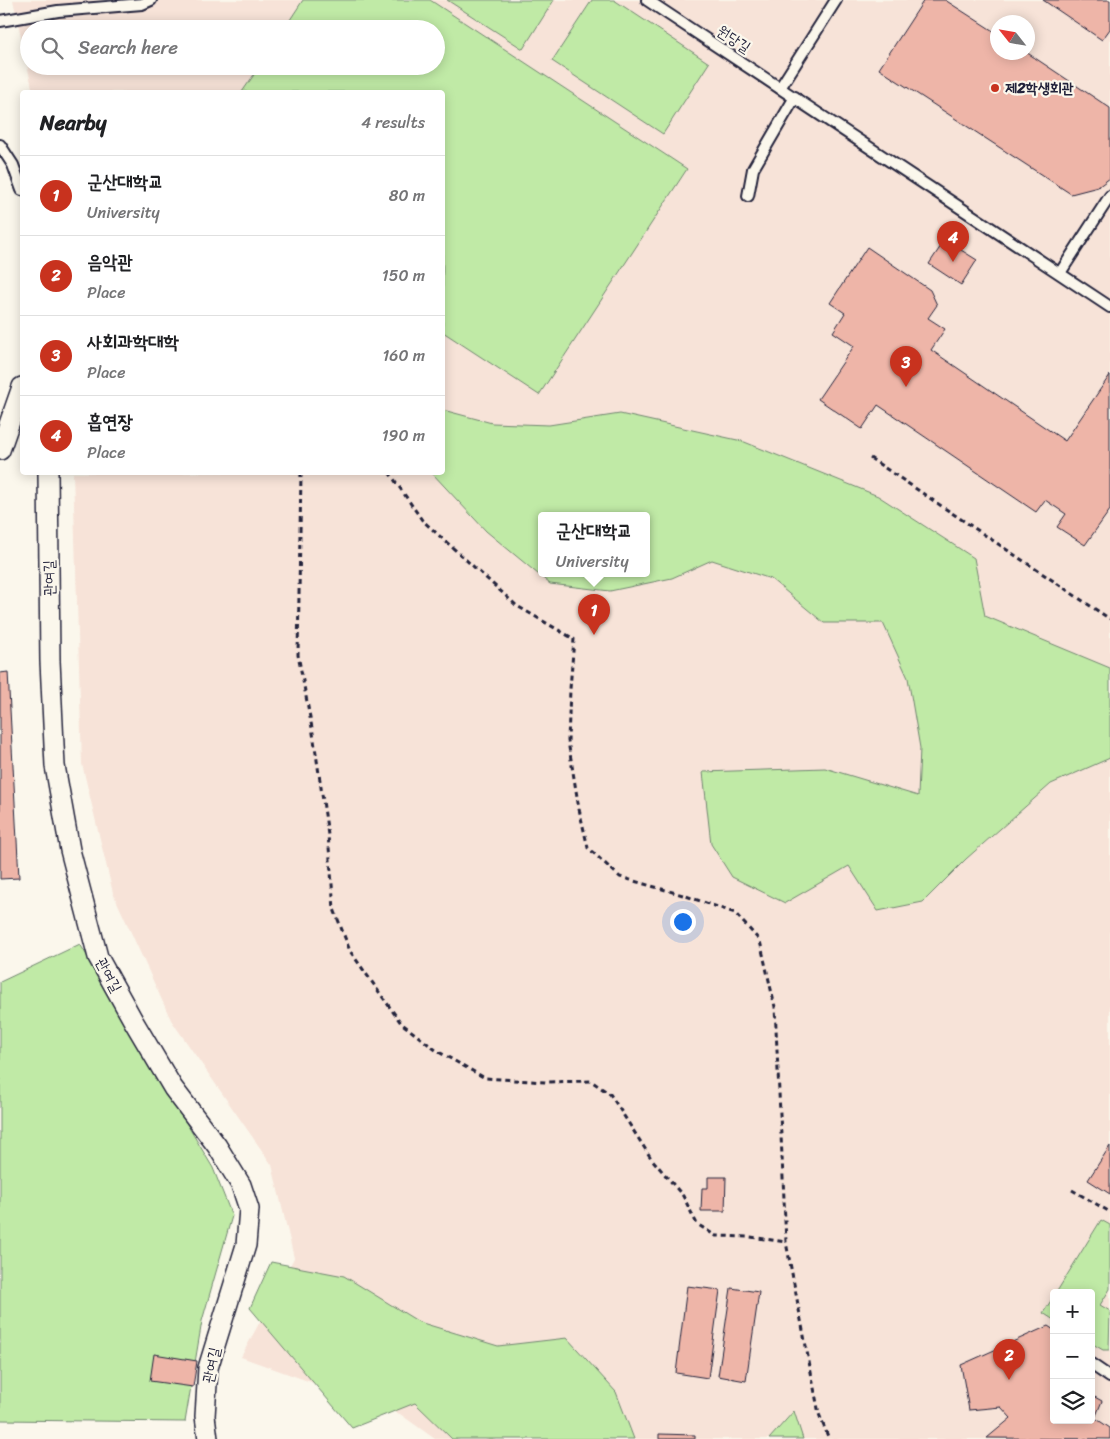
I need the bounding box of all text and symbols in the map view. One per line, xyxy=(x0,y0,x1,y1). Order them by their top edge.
north arrow xyxy=(990,15,1035,60)
street label: 원당길 xyxy=(712,18,756,60)
search box xyxy=(20,20,445,75)
text: Search here xyxy=(78,31,178,64)
icon: search xyxy=(38,34,66,62)
place label: 제2학생회관 xyxy=(1005,75,1074,101)
marker: 제2학생회관 xyxy=(989,82,1001,94)
text: Nearby xyxy=(40,104,106,142)
text: 4 results xyxy=(361,108,425,137)
text: 군산대학교 xyxy=(87,165,163,198)
text: 1 xyxy=(53,181,59,210)
text: 80 m xyxy=(389,181,425,210)
text: University xyxy=(87,198,160,227)
pin: 4 xyxy=(937,221,969,262)
text: 음악관 xyxy=(87,245,133,278)
text: 2 xyxy=(51,261,61,290)
text: 150 m xyxy=(382,261,425,290)
text: Place xyxy=(87,278,126,307)
text: 사회과학대학 xyxy=(87,325,179,358)
text: 3 xyxy=(52,341,60,370)
text: 160 m xyxy=(382,341,425,370)
pin: 3 xyxy=(890,346,922,387)
text: Place xyxy=(87,358,126,387)
text: 흡연장 xyxy=(87,405,133,438)
text: 4 xyxy=(51,421,61,450)
text: 190 m xyxy=(382,421,425,450)
text: Place xyxy=(87,438,126,467)
popup xyxy=(538,512,650,577)
text: 군산대학교 xyxy=(556,514,632,547)
text: University xyxy=(556,547,629,576)
street label: 관여길 xyxy=(36,560,62,596)
pin: 1 xyxy=(578,594,610,635)
your location xyxy=(670,909,696,935)
street label: 관여길 xyxy=(89,953,129,997)
map controls xyxy=(1050,1289,1095,1424)
button: + xyxy=(1050,1289,1095,1334)
button: − xyxy=(1050,1334,1095,1379)
pin: 2 xyxy=(993,1339,1025,1380)
street label: 관여길 xyxy=(195,1345,227,1385)
button: layers xyxy=(1050,1379,1095,1424)

